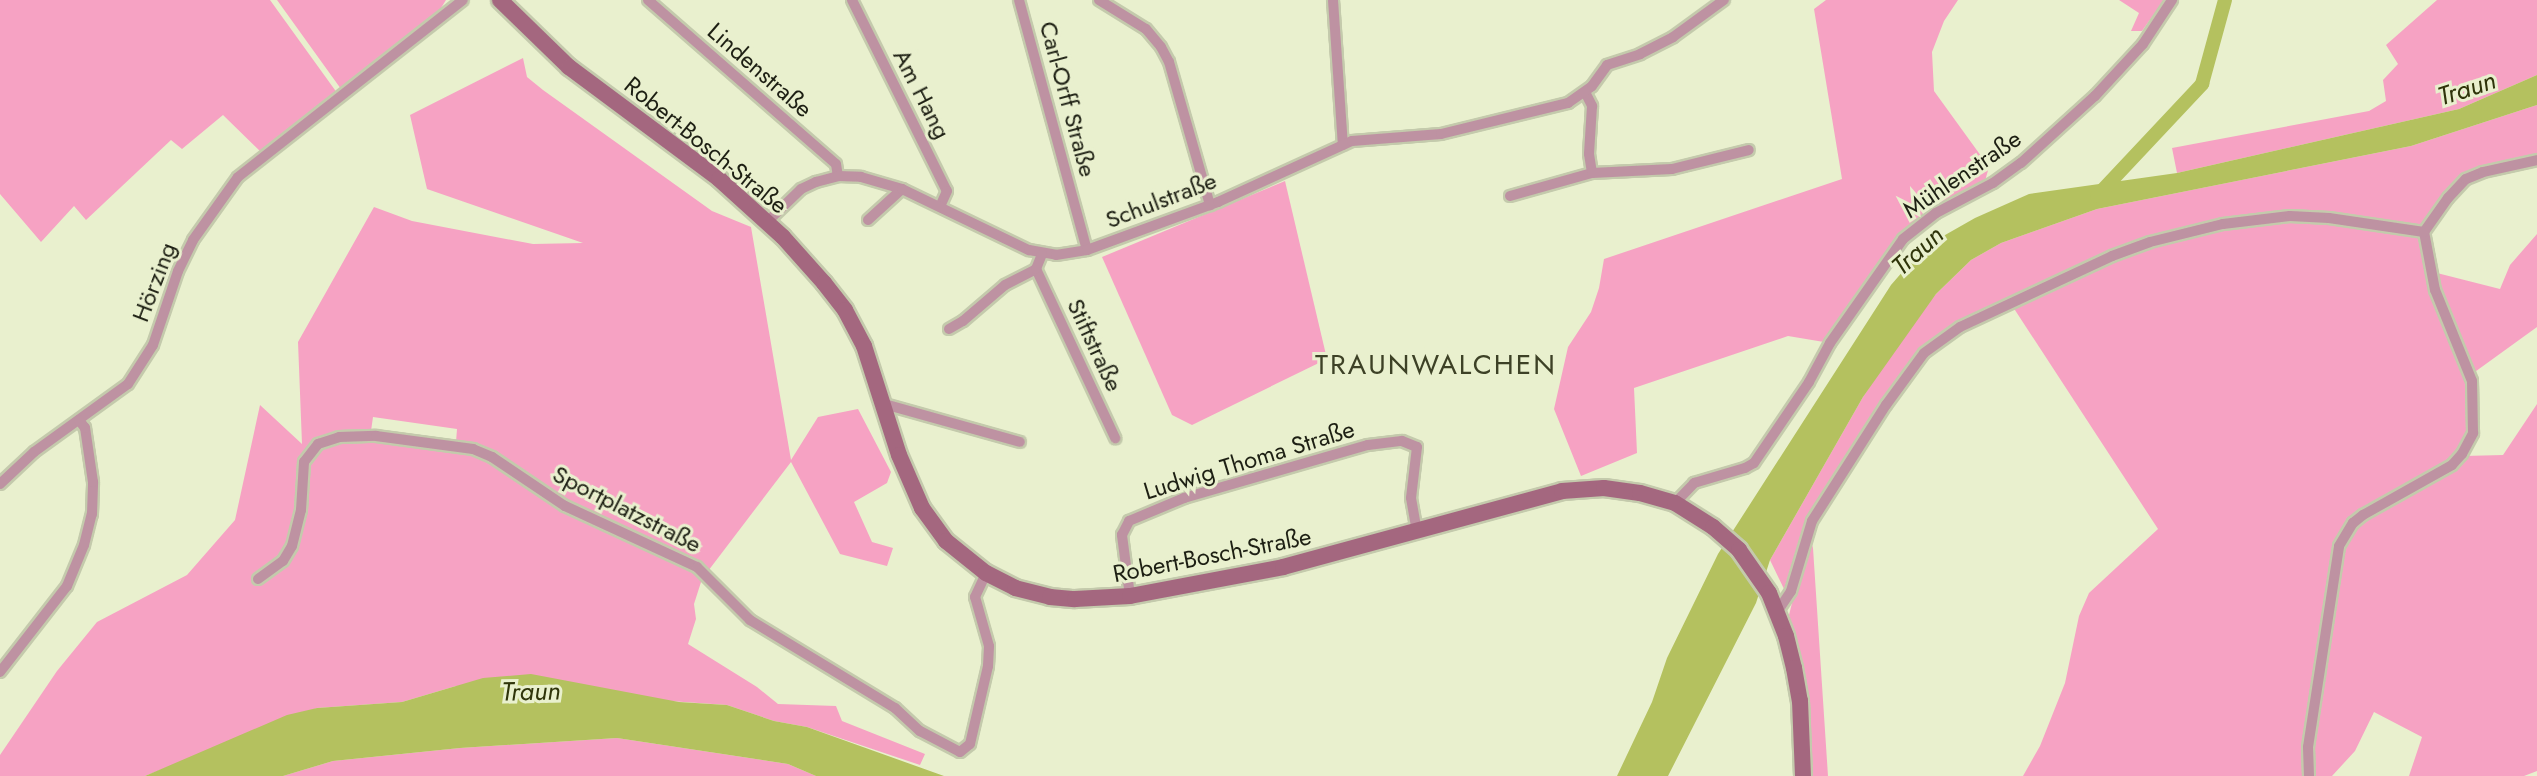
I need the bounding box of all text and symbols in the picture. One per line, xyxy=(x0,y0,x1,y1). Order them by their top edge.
street label: Lindenstraße xyxy=(702,17,818,123)
street label: Carl-Orff Straße xyxy=(1033,18,1103,180)
street label: Am Hang xyxy=(887,44,957,144)
water label: Traun xyxy=(2434,65,2500,113)
street label: Robert-Bosch-Straße xyxy=(619,70,793,220)
street label: Mühlenstraße xyxy=(1897,124,2027,224)
street label: Schulstraße xyxy=(1101,166,1221,234)
water label: Traun xyxy=(1886,220,1950,282)
street label: Hörzing xyxy=(126,238,182,326)
street label: Stiftstraße xyxy=(1061,294,1129,396)
district label: TRAUNWALCHEN xyxy=(1317,348,1555,382)
street label: Ludwig Thoma Straße xyxy=(1140,414,1358,506)
street label: Sportplatzstraße xyxy=(548,459,706,559)
street label: Robert-Bosch-Straße xyxy=(1110,522,1314,588)
water label: Traun xyxy=(501,676,561,708)

